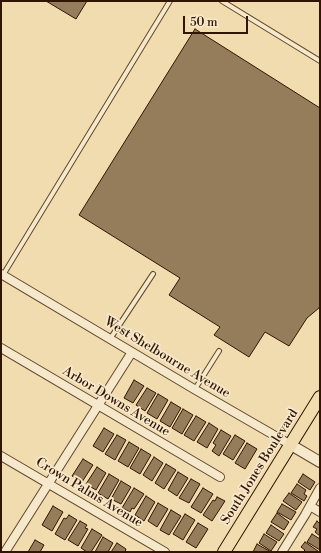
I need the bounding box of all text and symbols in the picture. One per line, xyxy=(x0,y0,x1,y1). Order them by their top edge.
scale bar xyxy=(185,8,250,34)
text: 50 m xyxy=(190,15,218,30)
street label: West Shelbourne Avenue xyxy=(101,314,233,402)
street label: Arbor Downs Avenue xyxy=(59,364,173,440)
street label: South Jones Boulevard xyxy=(218,406,302,528)
street label: Crown Palms Avenue xyxy=(33,455,145,531)

